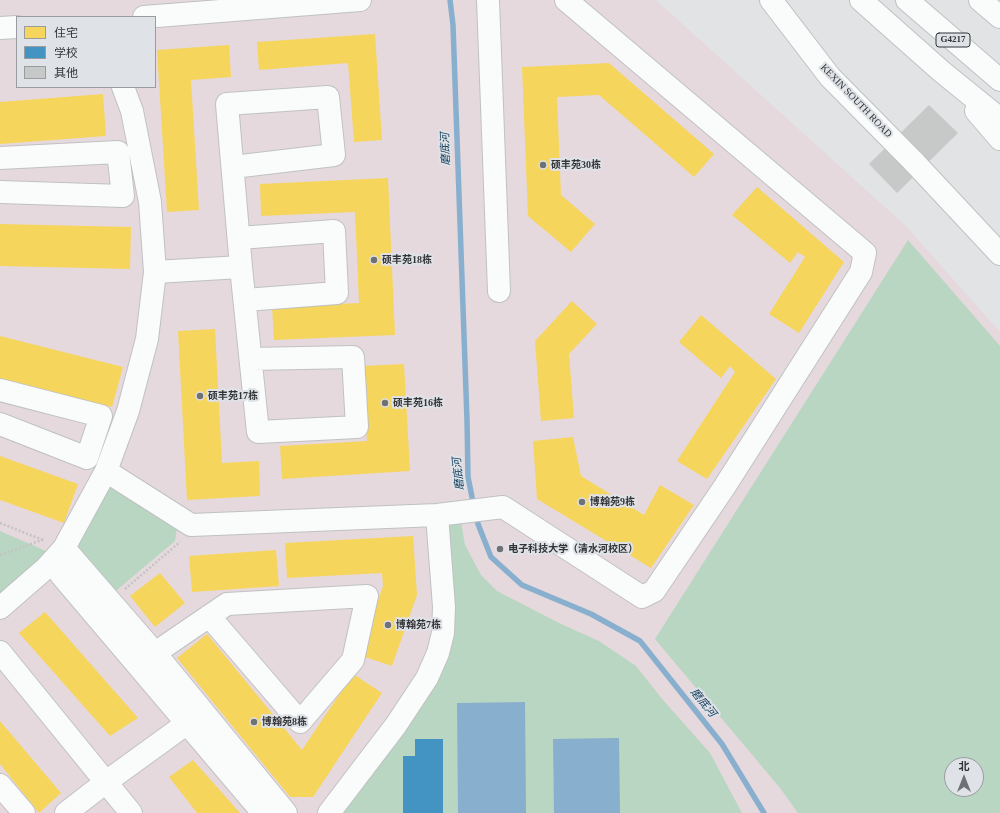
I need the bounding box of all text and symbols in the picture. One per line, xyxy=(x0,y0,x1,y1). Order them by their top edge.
legend xyxy=(16,16,156,88)
text: 住宅 xyxy=(54,26,78,40)
road number: G4217 xyxy=(936,33,970,47)
text: 学校 xyxy=(54,46,78,60)
street label: KEXIN SOUTH ROAD xyxy=(818,62,894,140)
text: 其他 xyxy=(54,66,78,80)
water label: 磨底河 xyxy=(439,132,453,166)
place label: 硕丰苑30栋 xyxy=(551,159,601,171)
marker: 硕丰苑30栋 xyxy=(538,160,548,170)
place label: 硕丰苑18栋 xyxy=(382,254,432,266)
marker: 硕丰苑18栋 xyxy=(369,255,379,265)
place label: 硕丰苑17栋 xyxy=(208,390,258,402)
marker: 硕丰苑17栋 xyxy=(195,391,205,401)
place label: 硕丰苑16栋 xyxy=(393,397,443,409)
marker: 硕丰苑16栋 xyxy=(380,398,390,408)
water label: 磨底河 xyxy=(451,457,467,491)
place label: 博翰苑9栋 xyxy=(590,496,635,508)
marker: 博翰苑9栋 xyxy=(577,497,587,507)
place label: 电子科技大学（清水河校区） xyxy=(508,543,638,555)
marker: 电子科技大学（清水河校区） xyxy=(495,544,505,554)
place label: 博翰苑7栋 xyxy=(396,619,441,631)
marker: 博翰苑7栋 xyxy=(383,620,393,630)
water label: 磨底河 xyxy=(687,686,719,720)
place label: 博翰苑8栋 xyxy=(262,716,307,728)
marker: 博翰苑8栋 xyxy=(249,717,259,727)
north arrow xyxy=(944,757,984,797)
text: 北 xyxy=(959,760,970,772)

